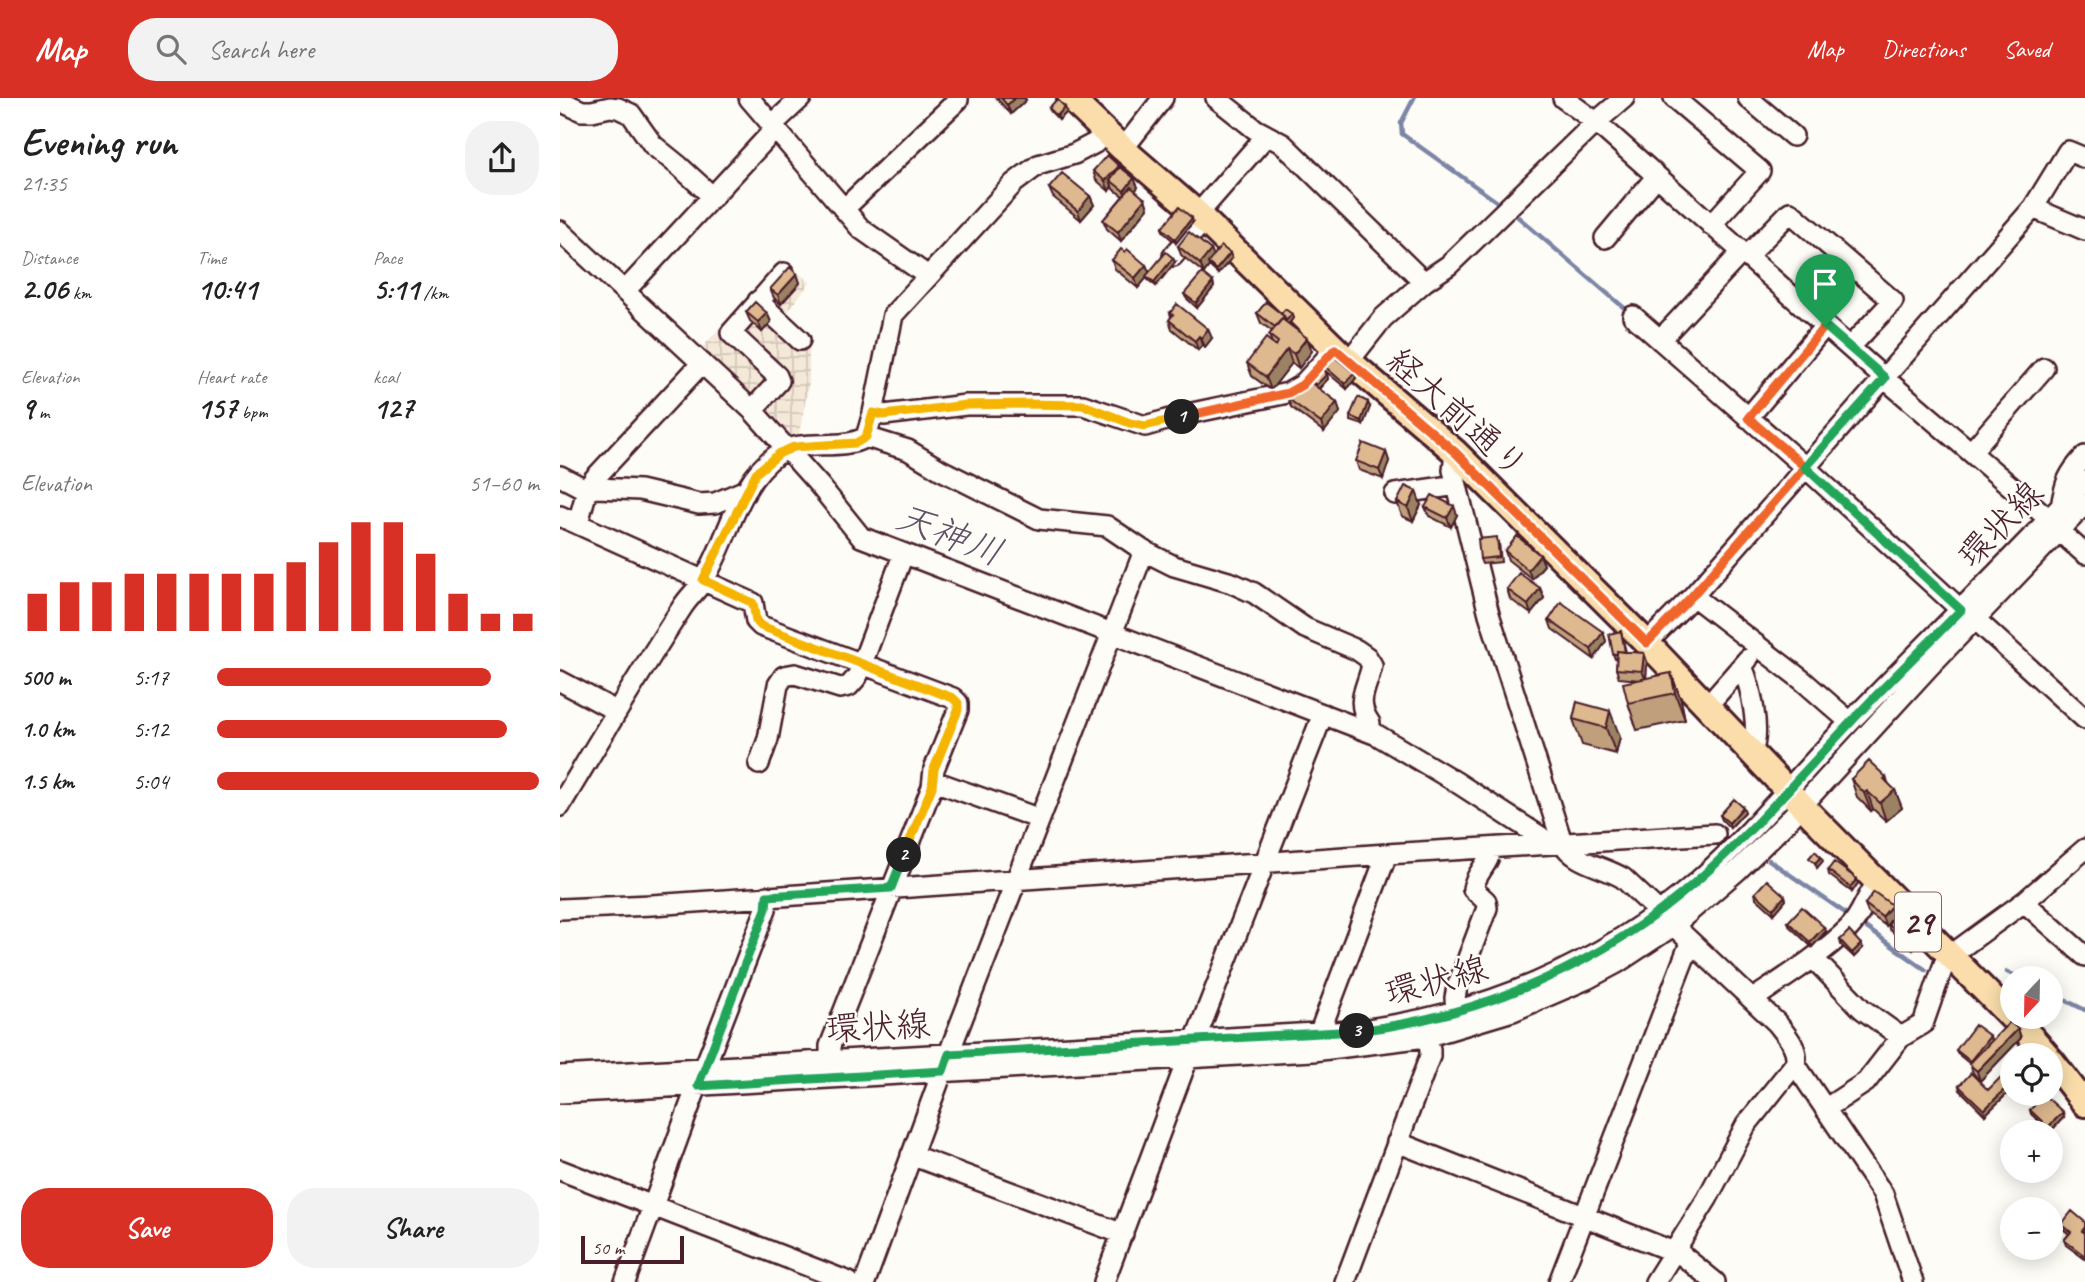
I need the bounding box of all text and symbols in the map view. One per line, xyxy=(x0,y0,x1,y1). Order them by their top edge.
search box xyxy=(128,18,618,81)
text: Map xyxy=(35,28,86,70)
icon: search xyxy=(152,30,190,68)
text: Search here xyxy=(208,33,314,66)
text: Map xyxy=(1807,34,1844,64)
text: Directions xyxy=(1882,34,1965,64)
text: Saved xyxy=(2003,34,2050,64)
text: Evening run xyxy=(21,119,177,166)
button: share xyxy=(465,121,539,195)
text: 21:35 xyxy=(21,169,67,198)
text: Distance xyxy=(21,246,78,270)
text: Time xyxy=(197,246,226,270)
text: Pace xyxy=(373,246,402,270)
pin xyxy=(1795,254,1855,326)
icon: arrive xyxy=(1806,265,1844,303)
text: 2.06 xyxy=(21,270,68,308)
text: 10:41 xyxy=(197,270,257,308)
text: 5:11 xyxy=(373,270,419,308)
text: km xyxy=(68,281,91,305)
text: /km xyxy=(419,281,448,305)
street label: 経大前通り xyxy=(1378,338,1538,489)
text: Elevation xyxy=(21,365,79,389)
text: Heart rate xyxy=(197,365,266,389)
text: kcal xyxy=(373,365,398,389)
text: 9 xyxy=(21,389,34,427)
text: 157 xyxy=(197,389,237,427)
text: 127 xyxy=(373,389,413,427)
text: m xyxy=(34,400,49,424)
text: bpm xyxy=(237,400,268,424)
pin: 1 xyxy=(1164,400,1200,434)
text: 1 xyxy=(1177,404,1186,428)
text: Elevation xyxy=(21,469,92,498)
text: 51–60 m xyxy=(469,469,539,498)
street label: 環状線 xyxy=(1948,471,2053,578)
water label: 天神川 xyxy=(890,493,1010,576)
text: 500 m xyxy=(21,663,70,692)
text: 5:17 xyxy=(133,663,169,692)
text: 1.0 km xyxy=(21,715,75,744)
text: 5:12 xyxy=(133,715,169,744)
text: 1.5 km xyxy=(21,767,74,796)
text: 5:04 xyxy=(133,767,169,796)
pin: 2 xyxy=(886,838,922,872)
text: 2 xyxy=(899,842,908,866)
road number: 29 xyxy=(1895,892,1941,951)
street label: 環状線 xyxy=(1380,945,1493,1016)
north arrow xyxy=(2000,966,2063,1029)
map controls xyxy=(2000,966,2063,1260)
street label: 環状線 xyxy=(824,1001,932,1052)
pin: 3 xyxy=(1340,1014,1374,1048)
text: 3 xyxy=(1352,1018,1361,1042)
button: locate xyxy=(2000,1043,2063,1106)
button: + xyxy=(2000,1120,2063,1183)
button: Save xyxy=(21,1188,273,1268)
button: Share xyxy=(287,1188,539,1268)
button: − xyxy=(2000,1197,2063,1260)
scale bar xyxy=(581,1233,684,1265)
text: 50 m xyxy=(592,1236,624,1260)

